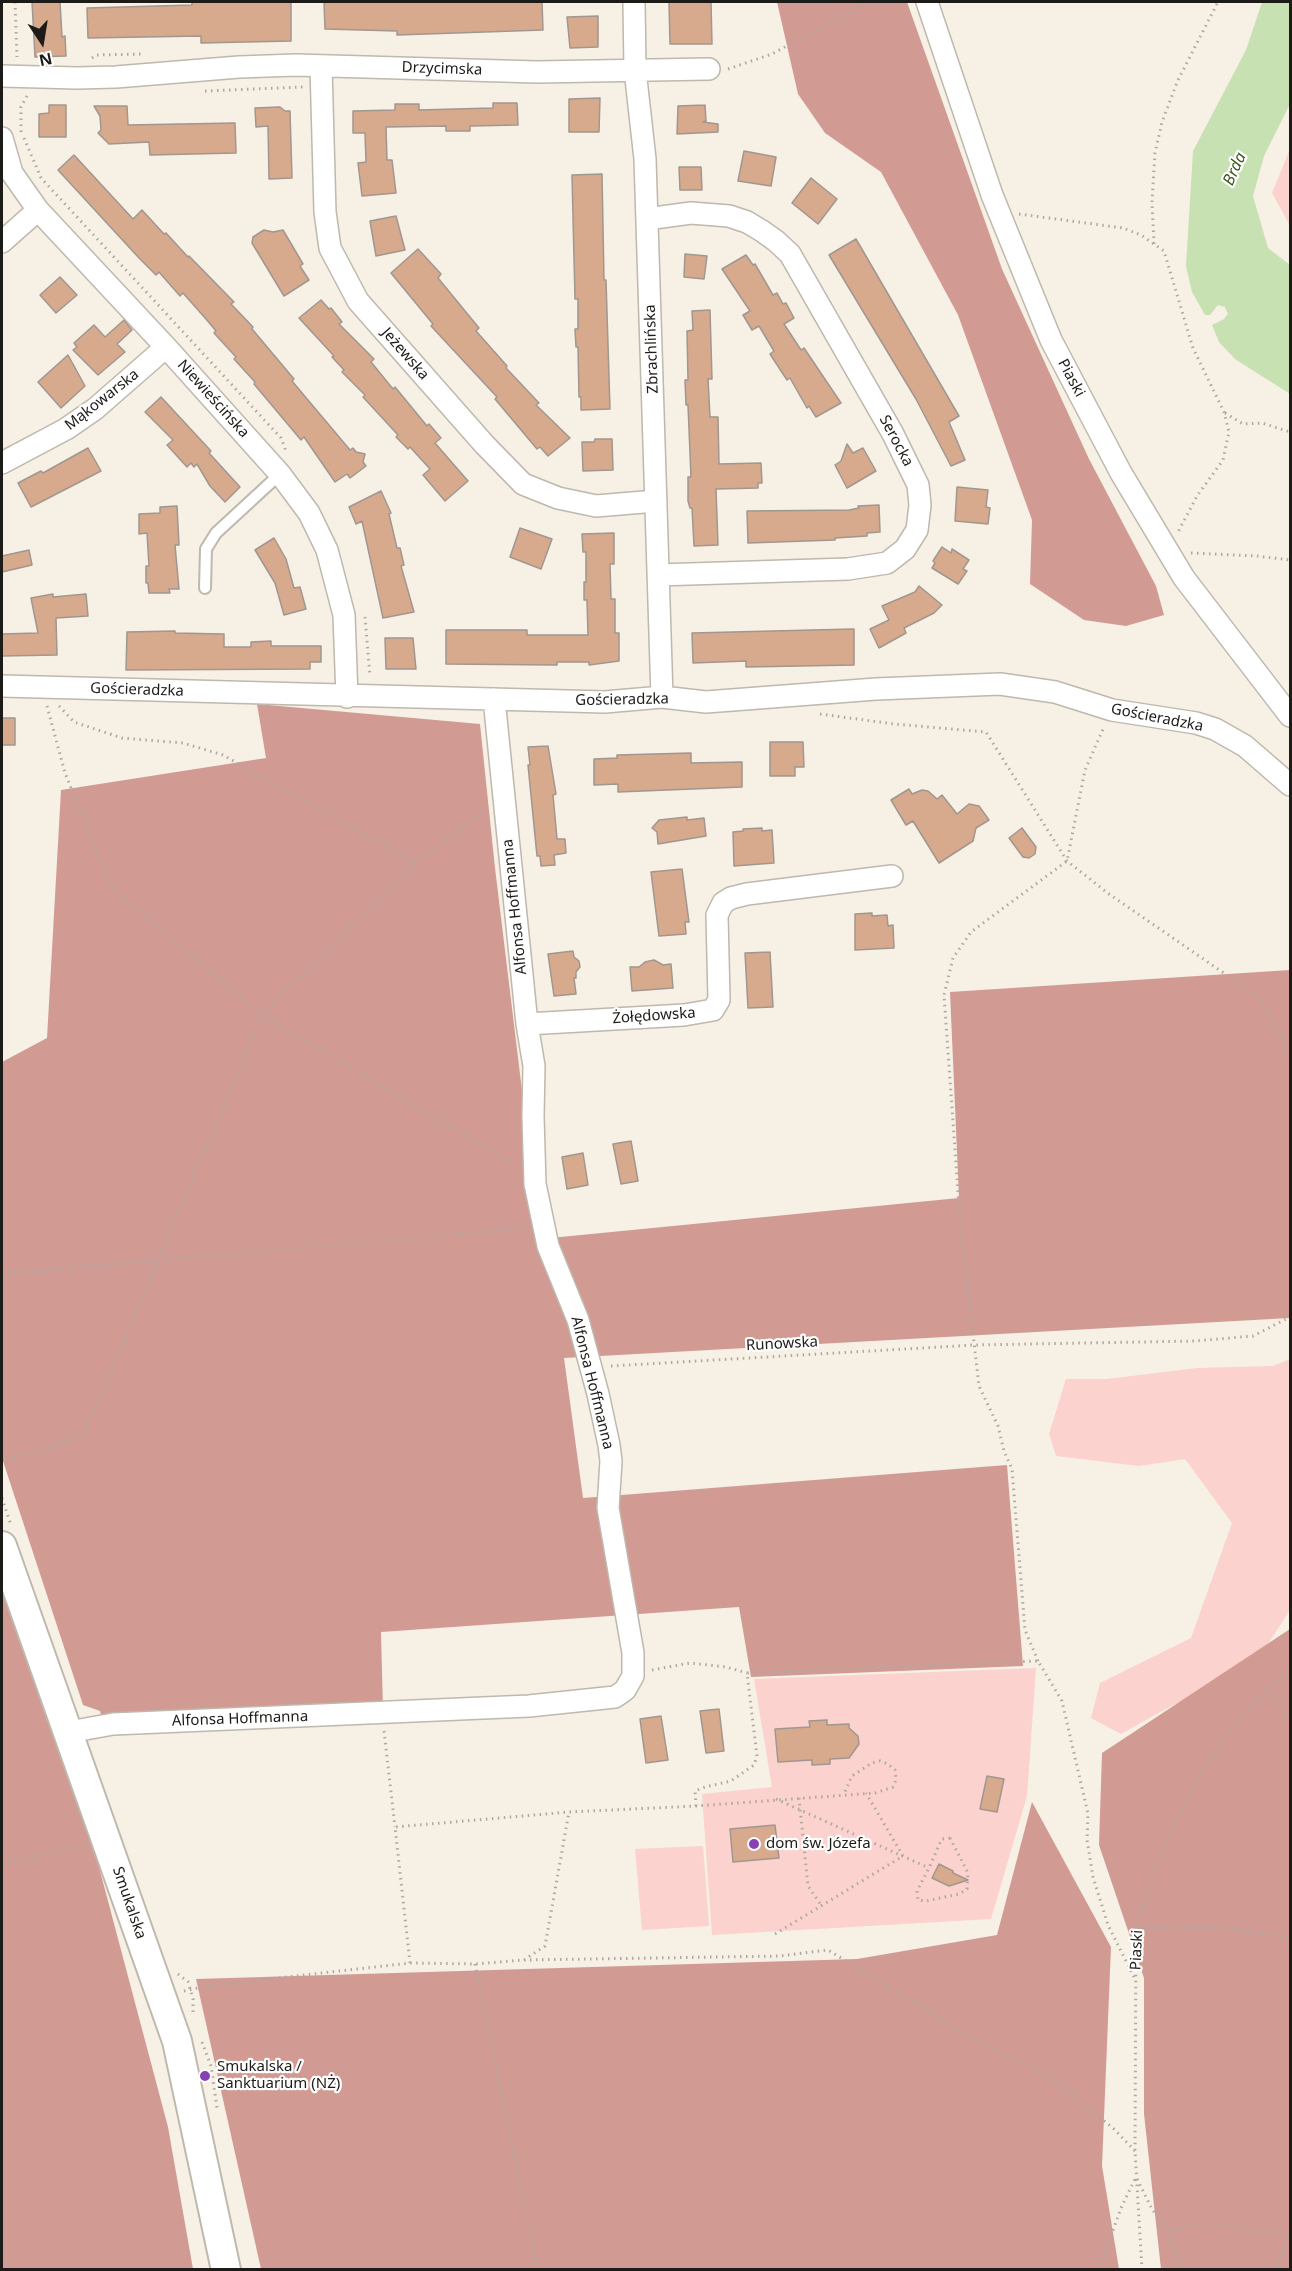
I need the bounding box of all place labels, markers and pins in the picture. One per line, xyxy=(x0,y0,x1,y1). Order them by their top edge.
place label: dom św. Józefa xyxy=(766,1835,871,1853)
marker: dom św. Józefa xyxy=(747,1837,761,1851)
place label: Smukalska / Sanktuarium (NŻ) xyxy=(217,2058,340,2093)
marker: Smukalska / Sanktuarium (NŻ) xyxy=(198,2069,212,2083)

